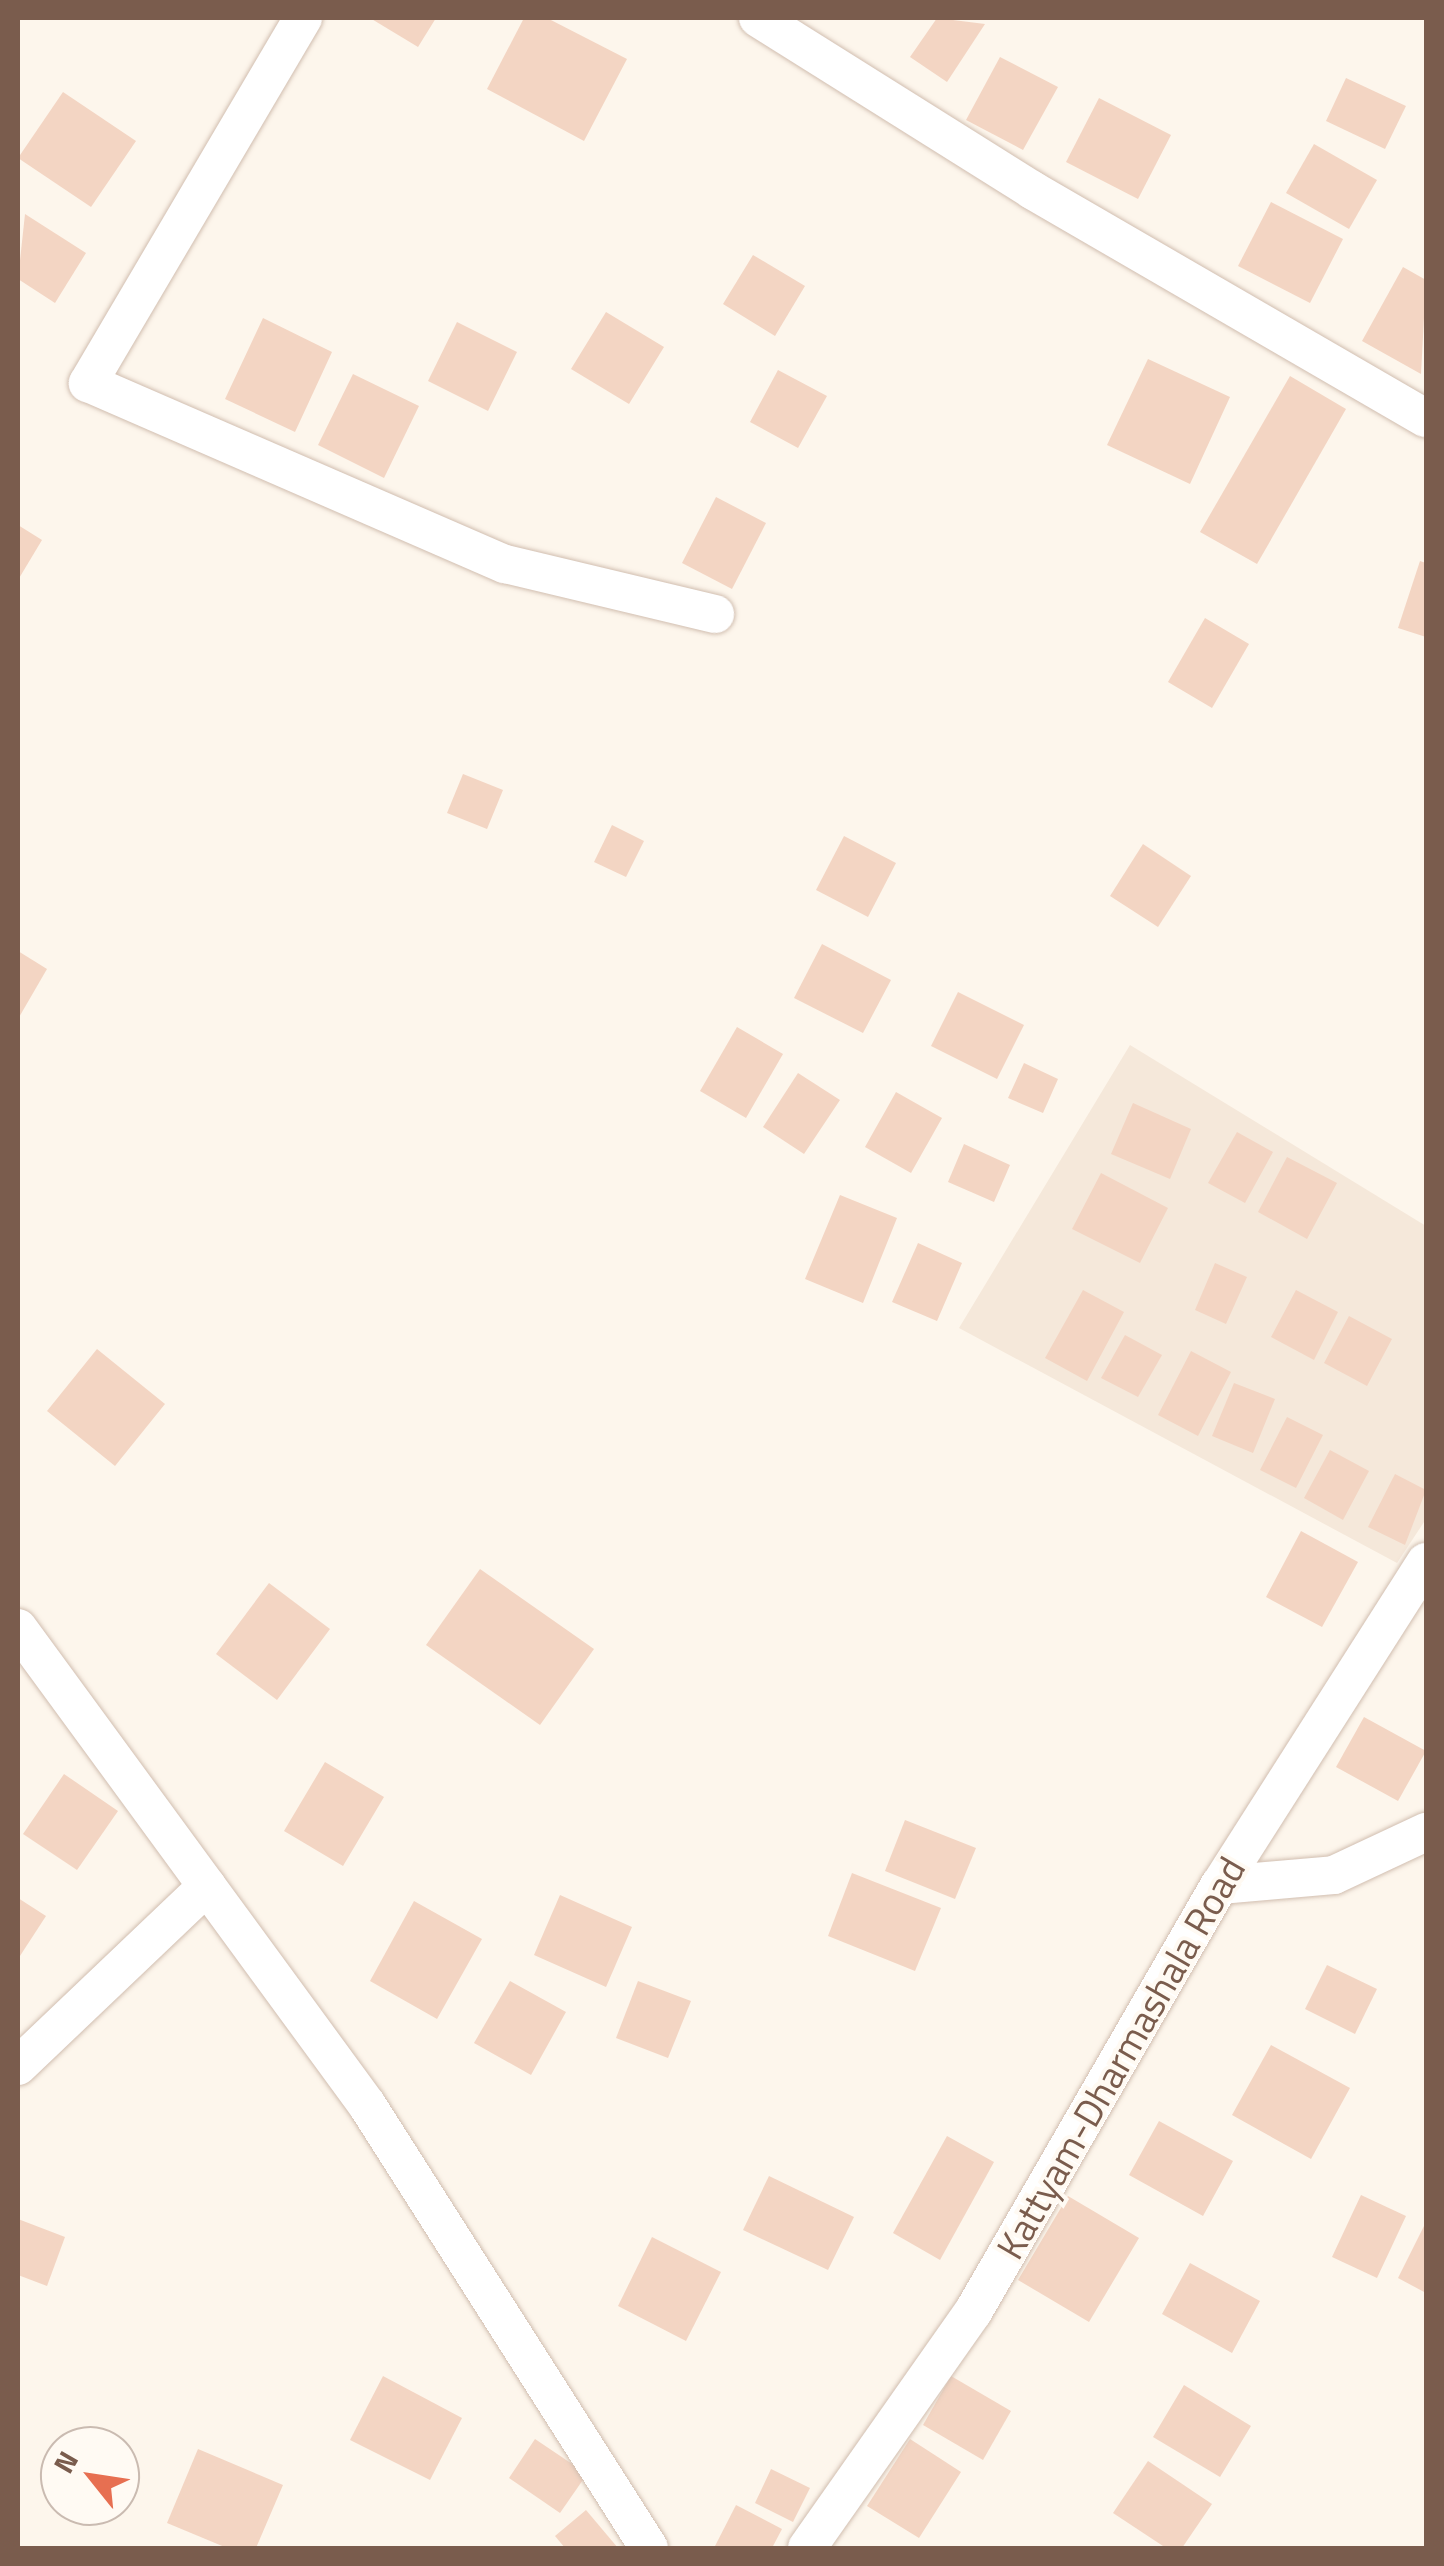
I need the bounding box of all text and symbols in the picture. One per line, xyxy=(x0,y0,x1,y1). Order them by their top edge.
street label: Kattyam-Dharmashala Road xyxy=(987,1849,1255,2267)
north arrow xyxy=(40,2426,140,2526)
text: N xyxy=(42,2443,89,2481)

